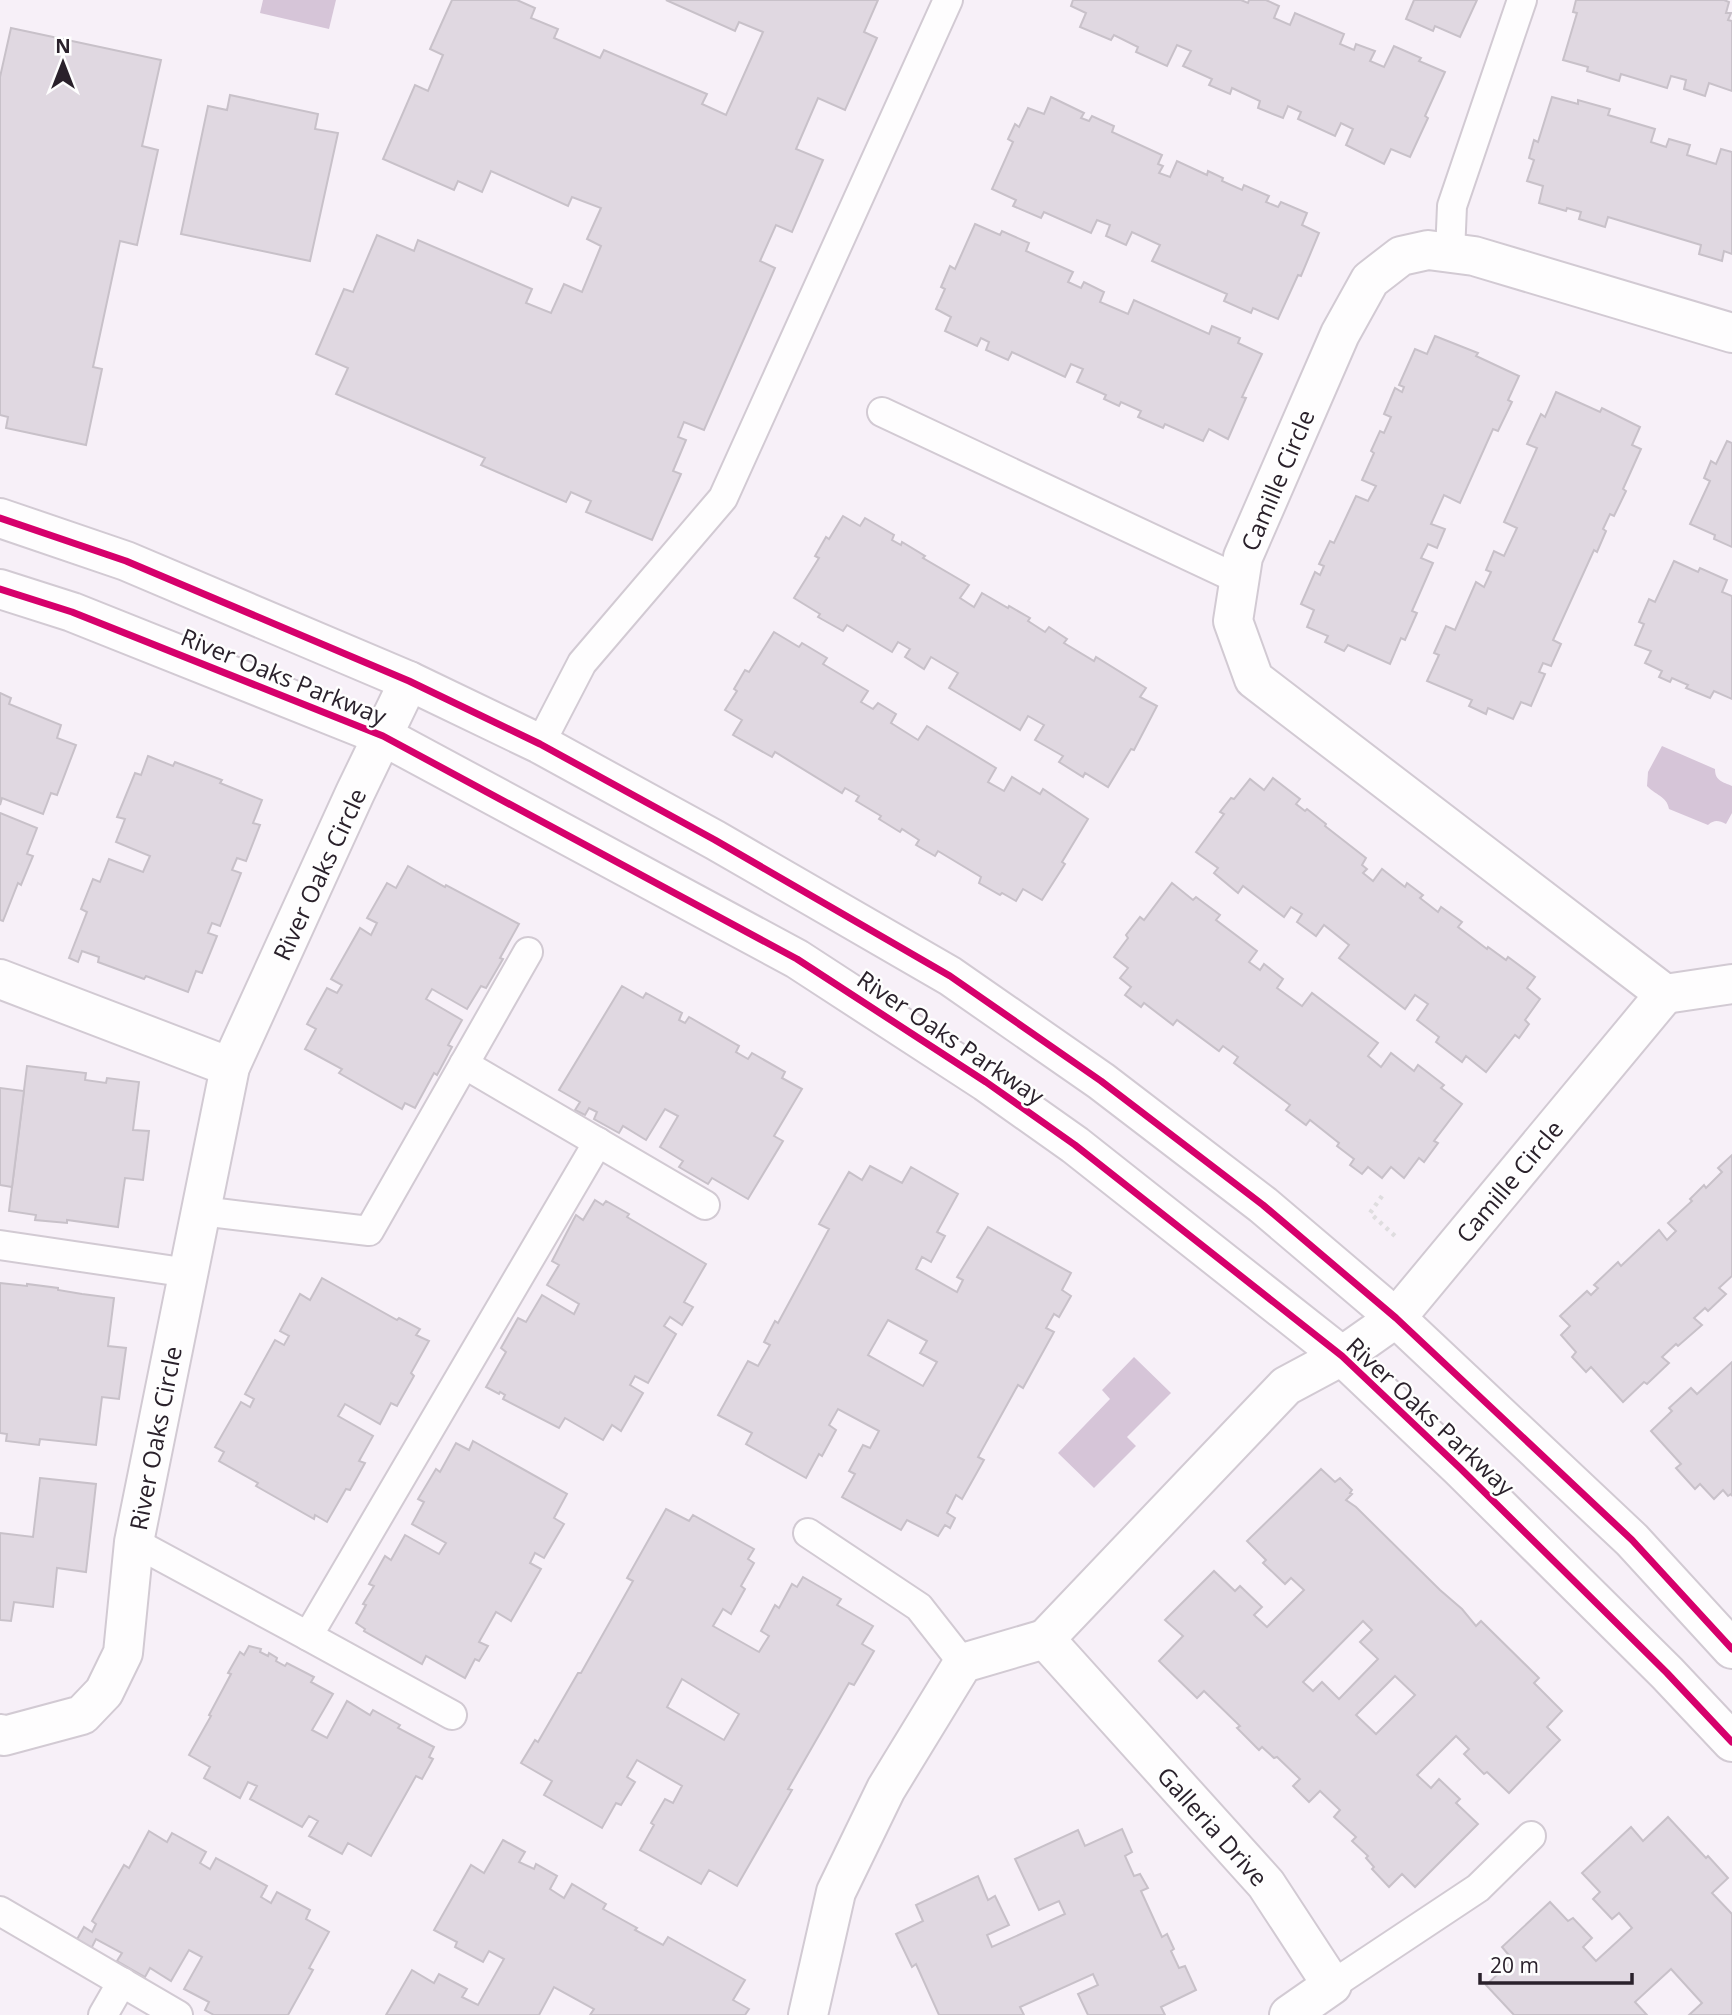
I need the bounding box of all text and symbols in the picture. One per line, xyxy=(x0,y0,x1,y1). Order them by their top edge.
north arrow xyxy=(28,28,98,98)
text: N xyxy=(55,33,71,59)
street label: Camille Circle xyxy=(1232,404,1322,556)
street label: River Oaks Parkway xyxy=(176,620,393,733)
street label: River Oaks Circle xyxy=(265,782,373,966)
street label: River Oaks Parkway xyxy=(851,962,1052,1112)
street label: Camille Circle xyxy=(1448,1113,1570,1249)
street label: River Oaks Parkway xyxy=(1340,1329,1523,1503)
street label: River Oaks Circle xyxy=(121,1343,189,1533)
street label: Galleria Drive xyxy=(1150,1759,1276,1893)
scale bar xyxy=(1480,1941,1632,1985)
text: 20 m xyxy=(1490,1951,1539,1979)

